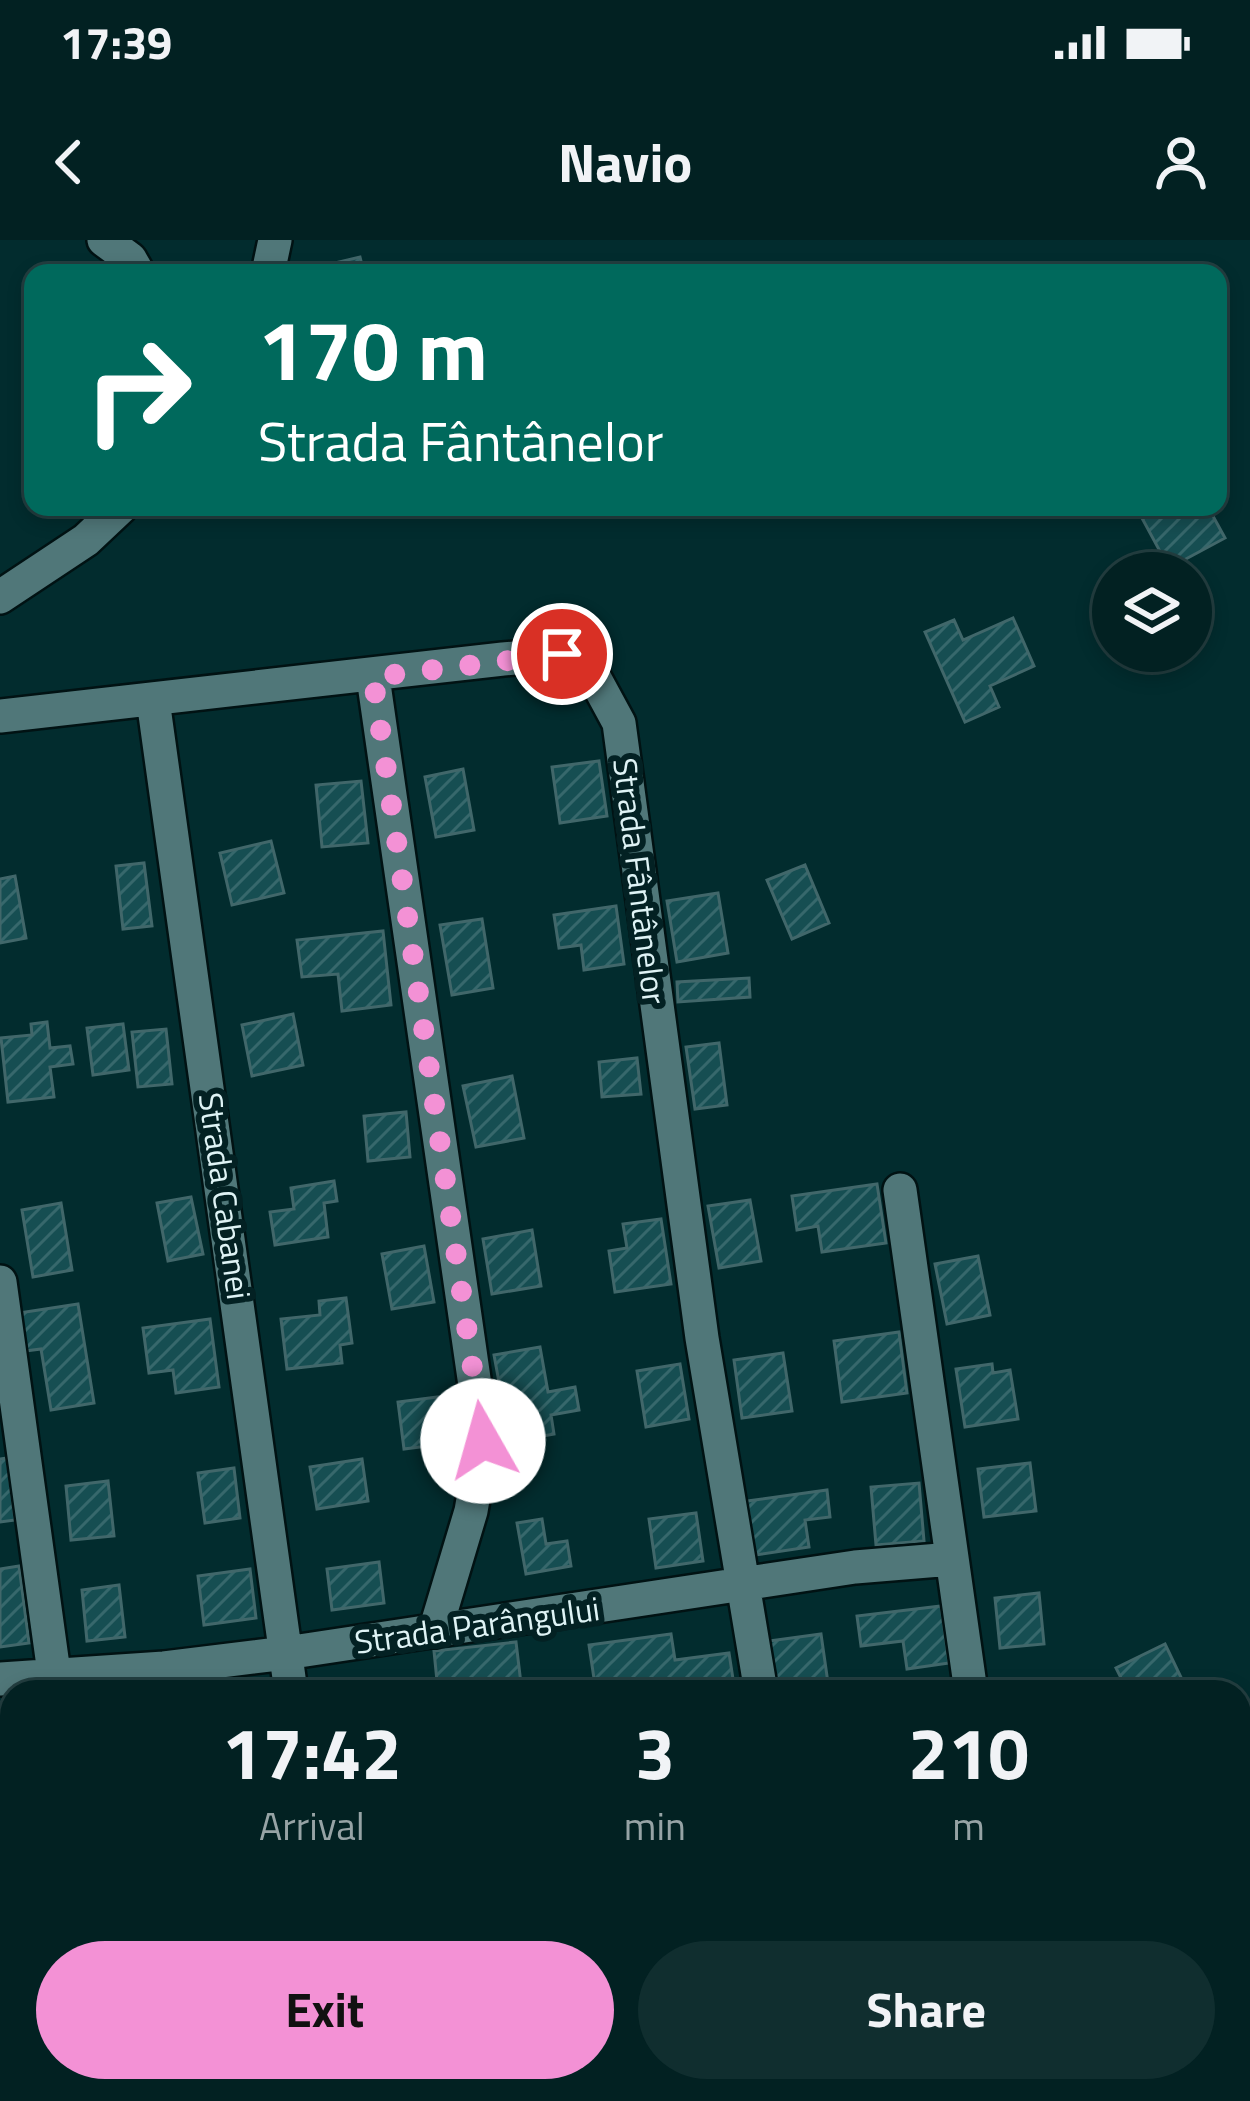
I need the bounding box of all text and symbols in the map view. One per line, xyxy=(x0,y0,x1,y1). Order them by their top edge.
text: 17:39 xyxy=(60,8,172,76)
text: Navio xyxy=(558,121,692,203)
icon: back xyxy=(36,129,102,195)
icon: person xyxy=(1148,129,1214,195)
text: 170 m xyxy=(258,285,488,413)
icon: right xyxy=(60,312,216,468)
text: Strada Fântânelor xyxy=(258,400,663,482)
map controls xyxy=(1092,552,1212,672)
button: layers xyxy=(1092,552,1212,672)
pin xyxy=(511,603,613,705)
icon: arrive xyxy=(529,621,595,687)
street label: Strada Fântânelor xyxy=(600,755,680,1007)
street label: Strada Cabanei xyxy=(186,1089,264,1303)
position arrow xyxy=(420,1378,546,1504)
street label: Strada Parângului xyxy=(351,1583,603,1667)
text: 17:42 xyxy=(222,1697,402,1807)
text: 3 xyxy=(635,1697,675,1807)
text: 210 xyxy=(908,1697,1029,1807)
text: Arrival xyxy=(259,1796,365,1855)
text: min xyxy=(624,1796,686,1855)
text: m xyxy=(952,1796,985,1855)
button: Exit xyxy=(36,1941,614,2079)
button: Share xyxy=(638,1941,1215,2079)

